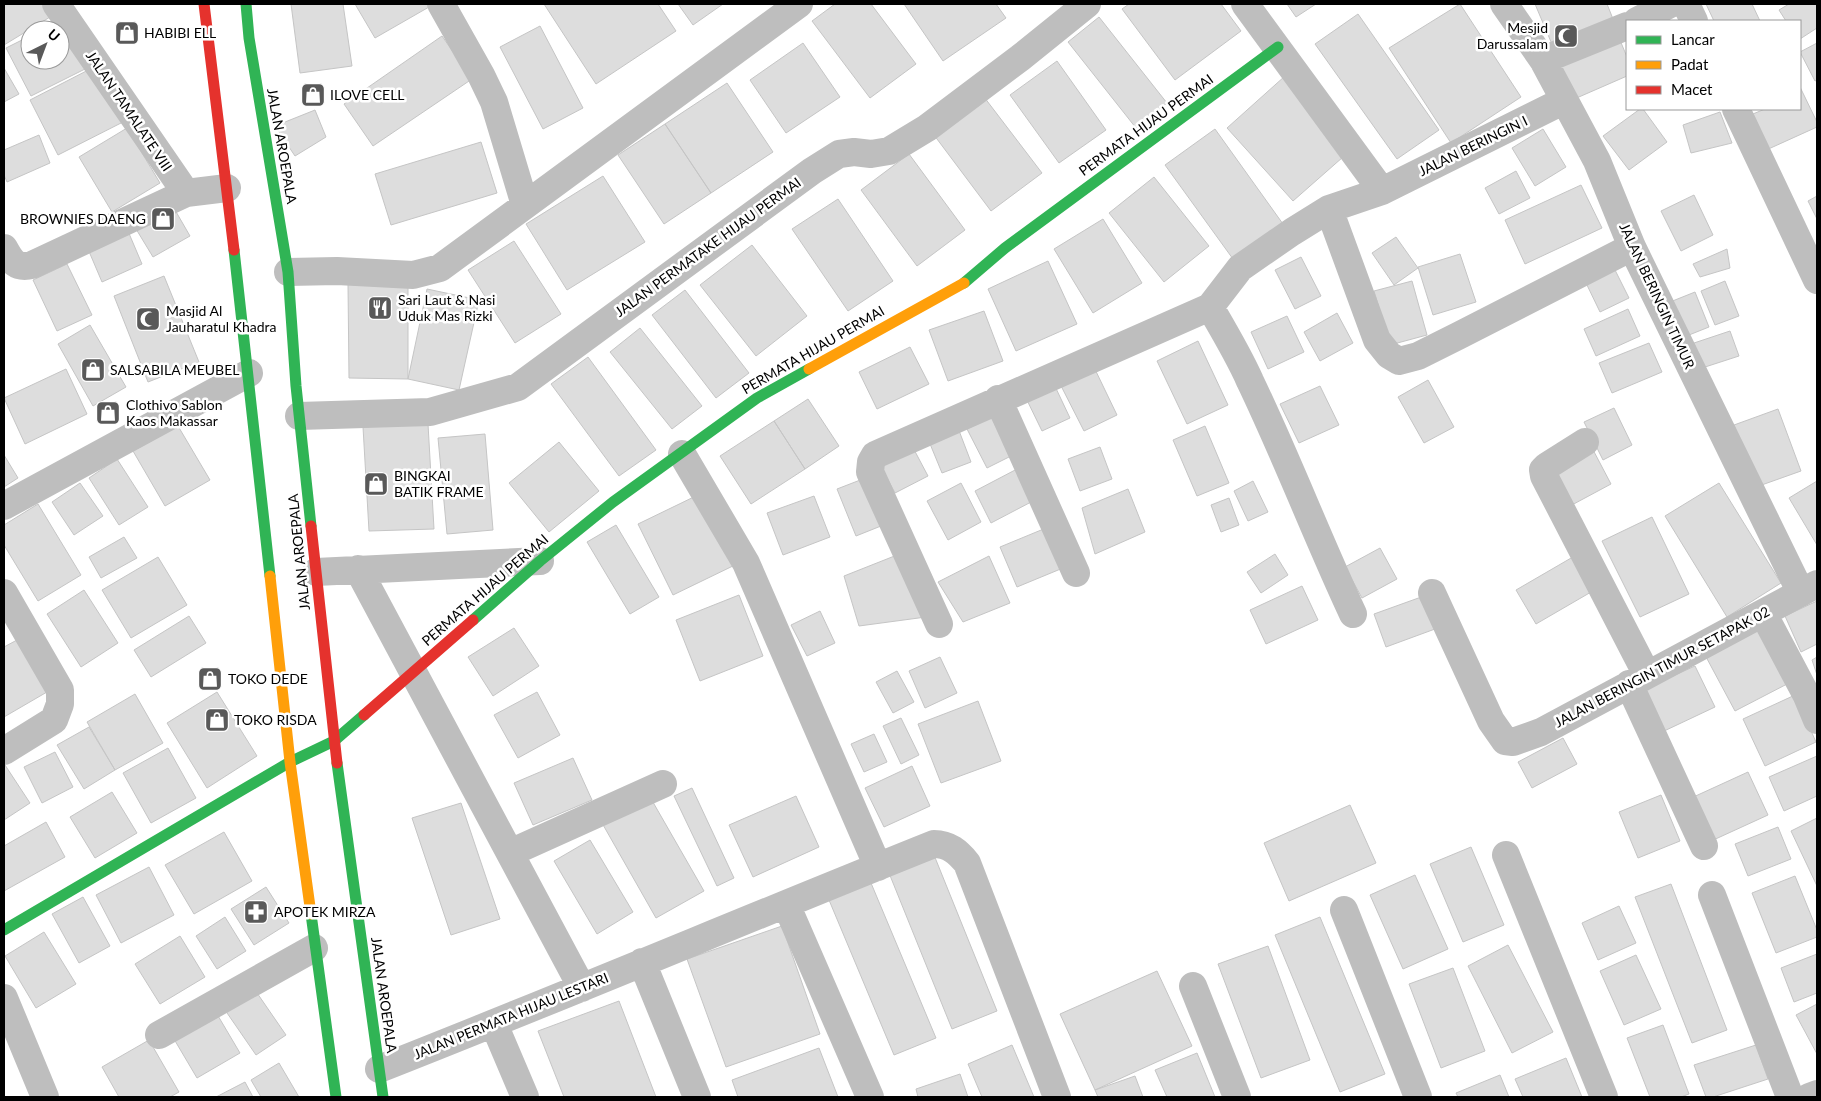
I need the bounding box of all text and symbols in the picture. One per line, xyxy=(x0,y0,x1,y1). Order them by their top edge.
place label: Mesjid Darussalam xyxy=(1477,19,1548,52)
north arrow xyxy=(20,20,70,70)
shop icon: HABIBI ELL xyxy=(114,20,140,46)
legend xyxy=(1626,20,1801,110)
mosque icon: Mesjid Darussalam xyxy=(1553,23,1579,49)
place label: HABIBI ELL xyxy=(144,24,216,41)
text: U xyxy=(44,25,64,45)
text: Lancar xyxy=(1671,30,1715,48)
street label: JALAN TAMALATE VIII xyxy=(83,47,176,174)
text: Padat xyxy=(1671,55,1709,73)
street label: PERMATA HIJAU PERMAI xyxy=(1075,70,1216,179)
text: Macet xyxy=(1671,80,1713,98)
shop icon: ILOVE CELL xyxy=(300,82,326,108)
place label: ILOVE CELL xyxy=(330,86,405,103)
street label: JALAN AROEPALA xyxy=(264,87,301,206)
street label: JALAN BERINGIN I xyxy=(1416,112,1530,179)
street label: JALAN PERMATAKE HIJAU PERMAI xyxy=(611,173,804,320)
shop icon: BROWNIES DAENG xyxy=(150,206,176,232)
place label: BROWNIES DAENG xyxy=(20,210,146,227)
street label: JALAN BERINGIN TIMUR xyxy=(1616,220,1699,372)
place label: Sari Laut & Nasi Uduk Mas Rizki xyxy=(398,291,495,324)
restaurant icon: Sari Laut & Nasi Uduk Mas Rizki xyxy=(367,295,393,321)
place label: Masjid Al Jauharatul Khadra xyxy=(166,302,277,335)
street label: PERMATA HIJAU PERMAI xyxy=(738,302,887,397)
mosque icon: Masjid Al Jauharatul Khadra xyxy=(135,306,161,332)
shop icon: SALSABILA MEUBEL xyxy=(80,357,106,383)
place label: SALSABILA MEUBEL xyxy=(110,361,239,378)
place label: Clothivo Sablon Kaos Makassar xyxy=(126,396,223,429)
shop icon: Clothivo Sablon Kaos Makassar xyxy=(95,400,121,426)
place label: BINGKAI BATIK FRAME xyxy=(394,467,484,500)
shop icon: BINGKAI BATIK FRAME xyxy=(363,471,389,497)
street label: JALAN AROEPALA xyxy=(284,492,313,611)
street label: PERMATA HIJAU PERMAI xyxy=(418,530,551,649)
street label: JALAN BERINGIN TIMUR SETAPAK 02 xyxy=(1551,602,1772,731)
shop icon: TOKO DEDE xyxy=(197,666,223,692)
place label: TOKO DEDE xyxy=(228,670,308,687)
shop icon: TOKO RISDA xyxy=(204,707,230,733)
place label: TOKO RISDA xyxy=(234,711,317,728)
pharmacy icon: APOTEK MIRZA xyxy=(243,899,269,925)
place label: APOTEK MIRZA xyxy=(274,903,376,920)
street label: JALAN AROEPALA xyxy=(368,936,401,1055)
street label: JALAN PERMATA HIJAU LESTARI xyxy=(411,969,611,1063)

